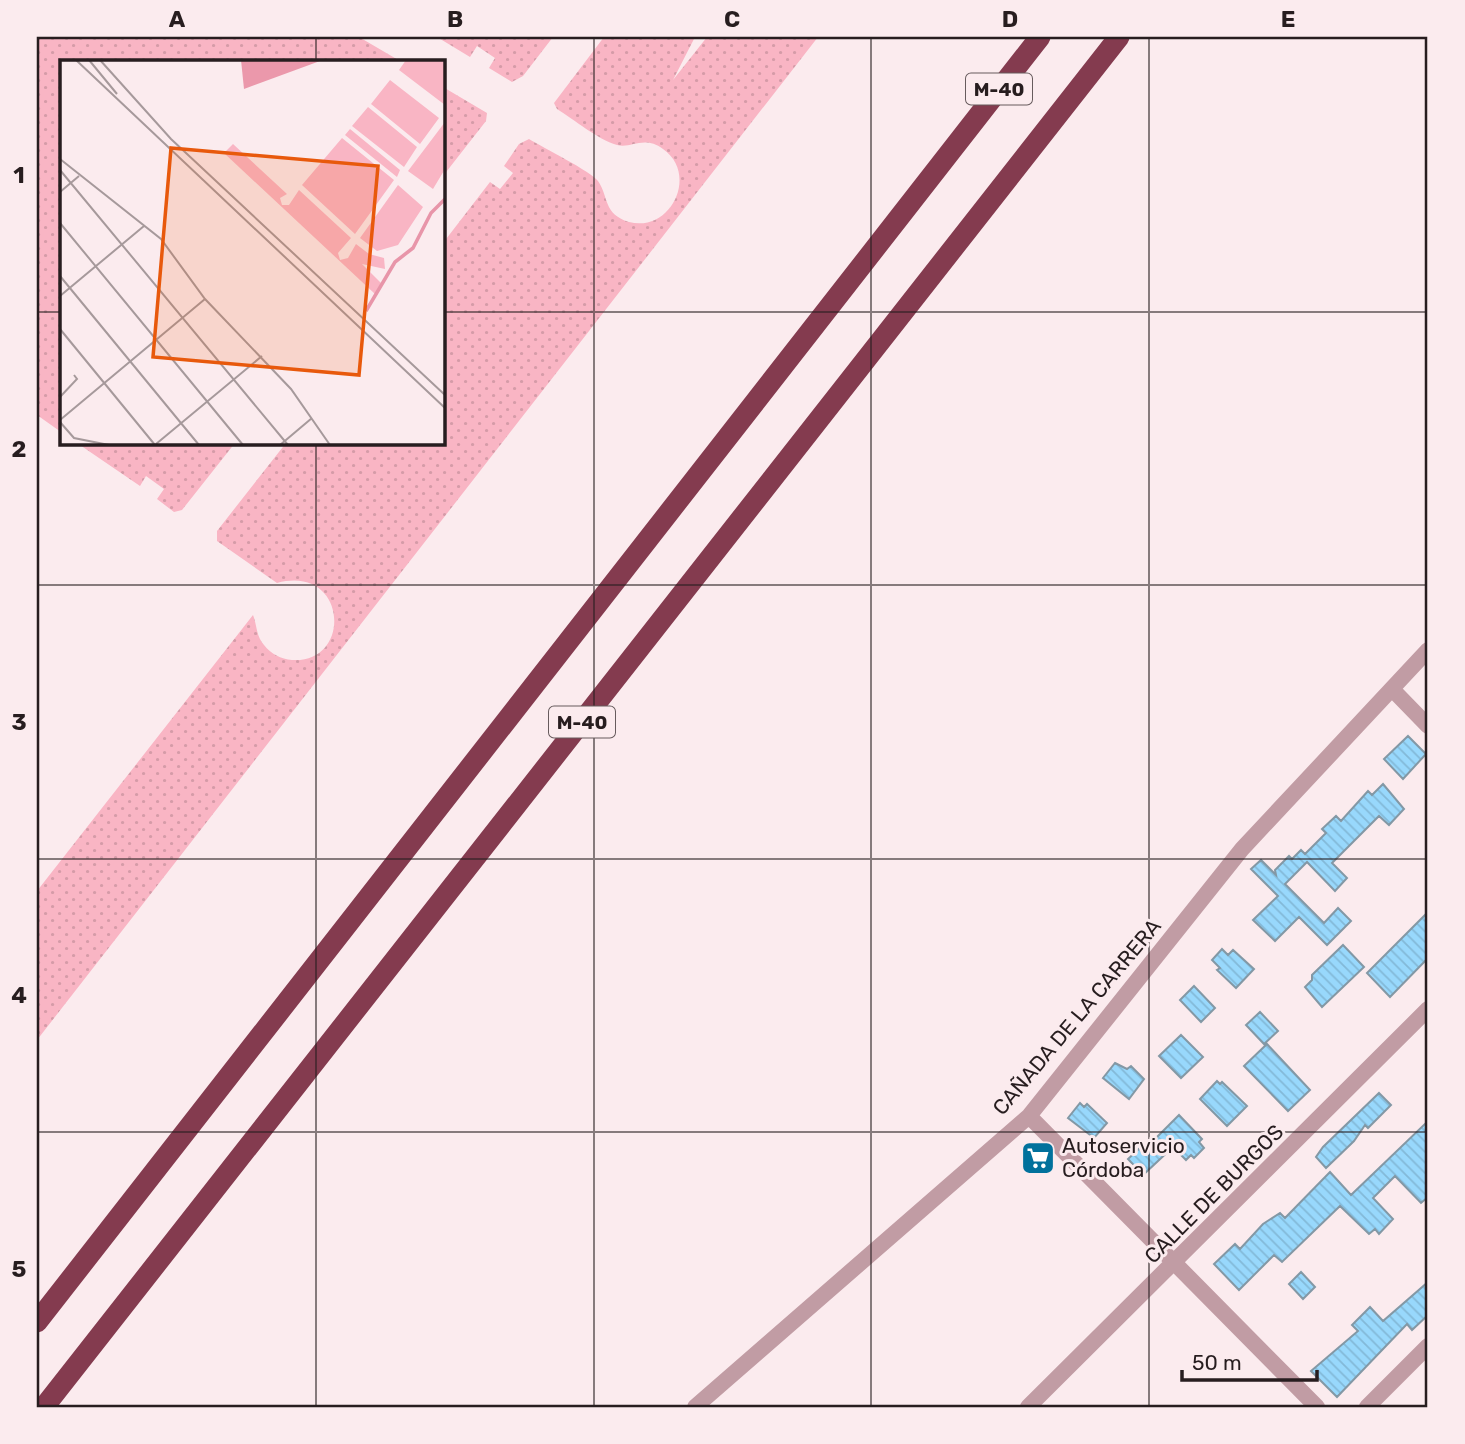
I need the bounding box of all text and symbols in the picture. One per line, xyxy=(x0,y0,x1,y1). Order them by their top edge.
text: A xyxy=(169,5,186,33)
text: B xyxy=(447,5,463,33)
text: C xyxy=(724,5,740,33)
text: D xyxy=(1002,5,1018,33)
text: E xyxy=(1281,5,1295,33)
inset map xyxy=(60,60,444,444)
road number: M-40 xyxy=(966,74,1032,104)
text: 1 xyxy=(13,161,25,189)
text: 2 xyxy=(12,435,26,463)
road number: M-40 xyxy=(549,706,615,737)
text: 3 xyxy=(11,708,27,736)
street label: CAÑADA DE LA CARRERA xyxy=(987,914,1166,1120)
text: 4 xyxy=(11,981,27,1009)
street label: CALLE DE BURGOS xyxy=(1139,1119,1288,1268)
place label: Autoservicio Córdoba xyxy=(1062,1133,1185,1182)
supermarket icon: Autoservicio Córdoba xyxy=(1019,1139,1057,1177)
text: 5 xyxy=(12,1255,27,1283)
scale bar xyxy=(1182,1339,1316,1383)
text: 50 m xyxy=(1192,1350,1242,1375)

